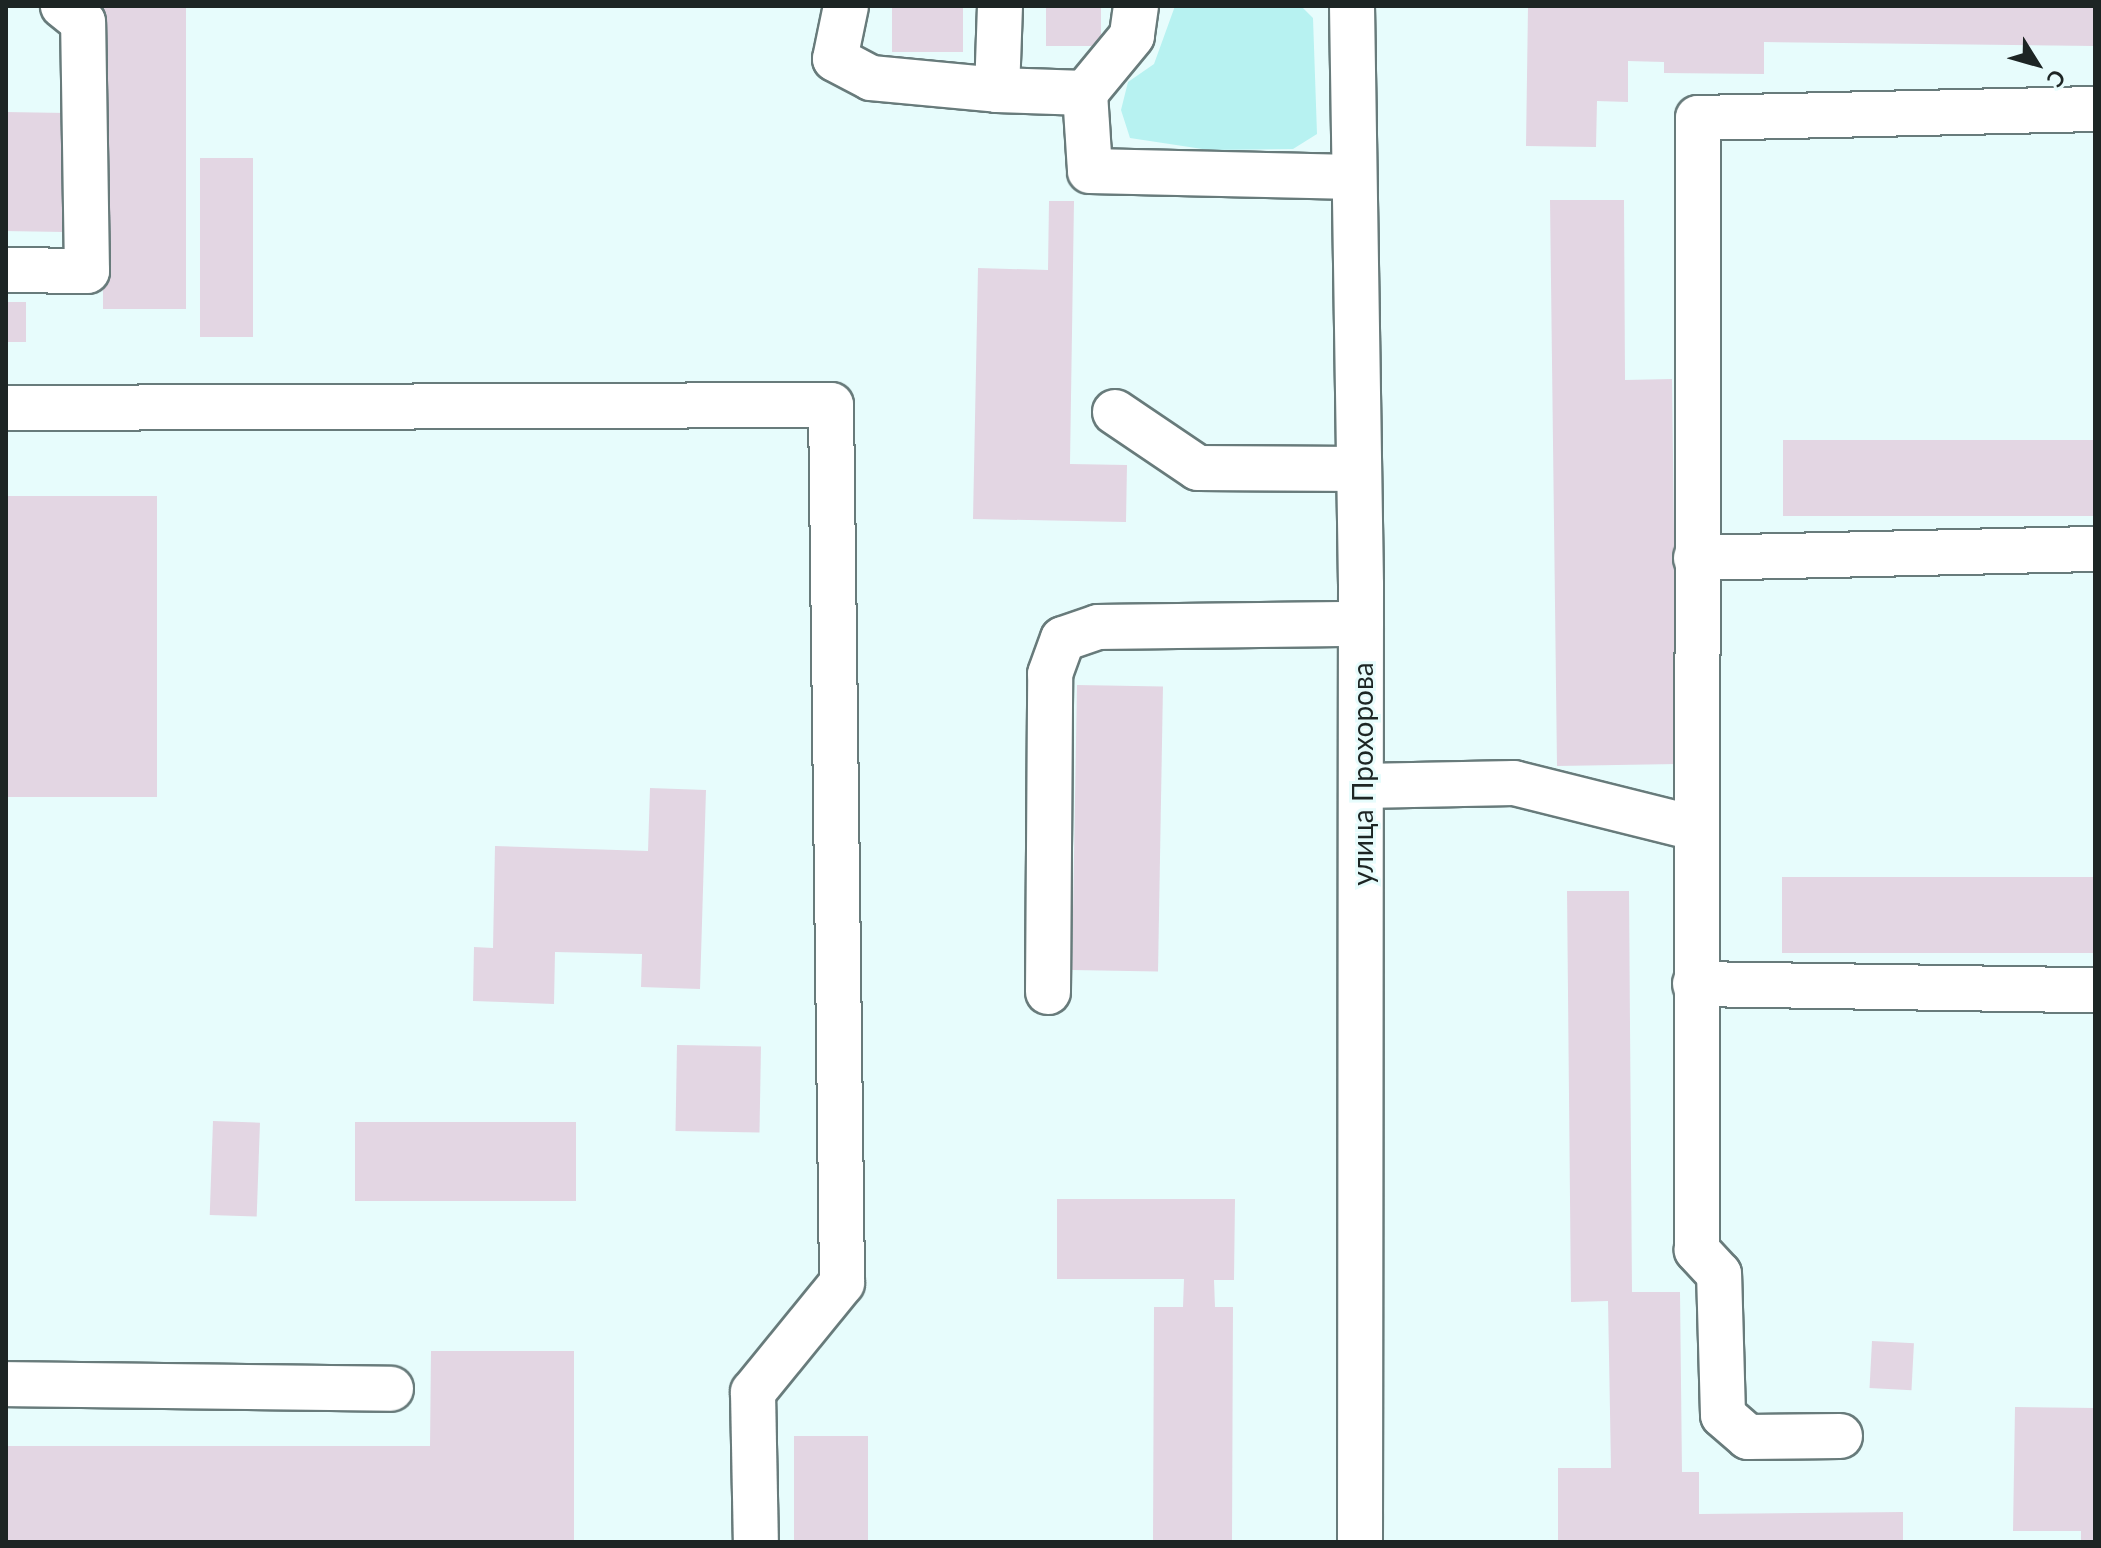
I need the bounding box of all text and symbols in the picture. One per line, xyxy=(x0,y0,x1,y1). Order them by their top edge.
north arrow xyxy=(1997,24,2077,104)
text: С xyxy=(2041,65,2072,93)
street label: улица Прохорова xyxy=(1345,662,1379,886)

